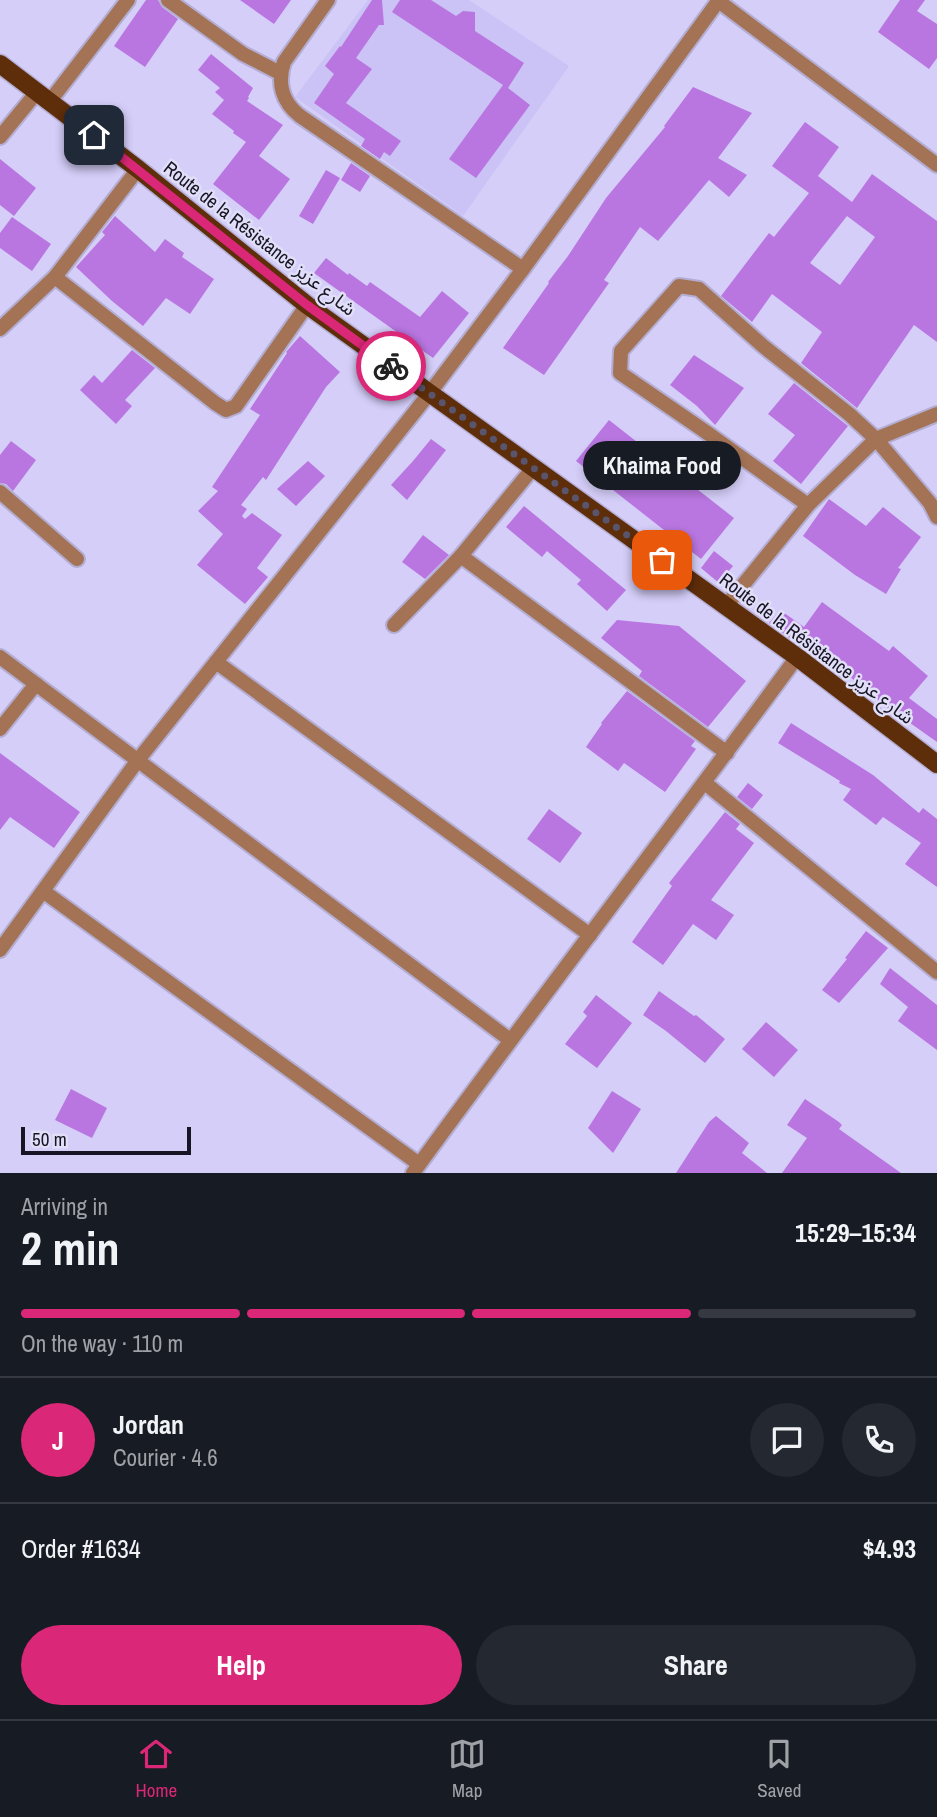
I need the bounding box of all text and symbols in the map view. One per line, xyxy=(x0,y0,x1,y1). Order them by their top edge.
pin xyxy=(64,105,124,165)
icon: home xyxy=(75,116,113,154)
street label: Route de la Résistance شارع عزيز xyxy=(158,155,362,322)
courier xyxy=(356,331,426,401)
icon: bike xyxy=(372,347,410,385)
callout: Khaima Food xyxy=(583,441,741,490)
text: Khaima Food xyxy=(603,450,721,481)
pin xyxy=(632,530,692,590)
icon: bag xyxy=(643,541,681,579)
street label: Route de la Résistance شارع عزيز xyxy=(714,566,920,731)
scale bar xyxy=(21,1124,191,1156)
text: 50 m xyxy=(32,1126,67,1152)
text: Arriving in xyxy=(21,1191,108,1222)
text: 15:29–15:34 xyxy=(795,1215,916,1250)
text: 2 min xyxy=(21,1217,120,1279)
text: On the way · 110 m xyxy=(21,1328,183,1359)
button: chat xyxy=(750,1403,824,1477)
button: phone xyxy=(842,1403,916,1477)
text: Jordan xyxy=(113,1407,184,1442)
text: J xyxy=(52,1423,64,1458)
text: Courier · 4.6 xyxy=(113,1442,218,1473)
text: Order #1634 xyxy=(21,1531,141,1566)
text: $4.93 xyxy=(863,1531,916,1566)
button: Help xyxy=(21,1625,462,1705)
button: Share xyxy=(476,1625,916,1705)
tab: Home xyxy=(136,1735,177,1803)
tab: Map xyxy=(448,1735,486,1803)
tab: Saved xyxy=(757,1735,801,1803)

